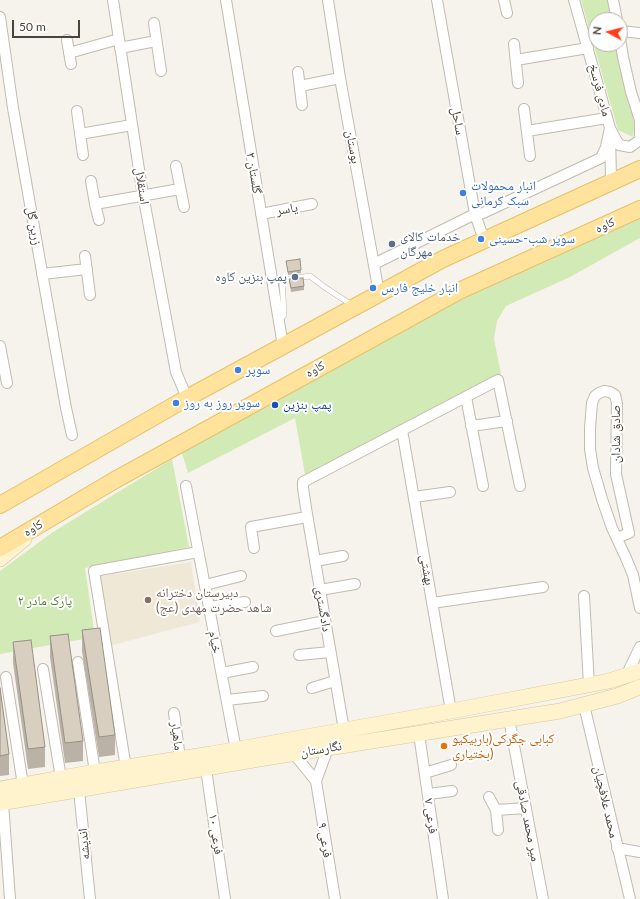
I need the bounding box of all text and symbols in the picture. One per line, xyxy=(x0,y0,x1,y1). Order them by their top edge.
scale bar xyxy=(14,12,82,38)
north arrow xyxy=(588,12,628,52)
text: 50 m xyxy=(19,19,46,34)
text: N xyxy=(590,26,604,36)
street label: مادی فرسخ xyxy=(585,62,615,118)
street label: ساحل xyxy=(448,106,468,136)
street label: بوستان xyxy=(342,129,364,165)
street label: گلستان ۲ xyxy=(243,151,265,195)
street label: استقلال xyxy=(131,166,153,206)
place label: انبار محمولات سبک کرمانی xyxy=(471,178,536,209)
marker: انبار محمولات سبک کرمانی xyxy=(458,188,468,198)
street label: یاسر xyxy=(275,199,299,219)
street label: زرین گل xyxy=(23,206,45,246)
street label: کاوه xyxy=(593,214,617,236)
place label: خدمات کالای مهرگان xyxy=(400,229,460,260)
place label: سوپر شب-حسینی xyxy=(489,231,575,247)
marker: سوپر شب-حسینی xyxy=(476,234,486,244)
marker: خدمات کالای مهرگان xyxy=(387,239,397,249)
place label: پمپ بنزین کاوه xyxy=(215,269,287,285)
marker: پمپ بنزین کاوه xyxy=(290,272,300,282)
place label: انبار خلیج فارس xyxy=(381,280,458,296)
marker: انبار خلیج فارس xyxy=(368,283,378,293)
street label: کاوه xyxy=(302,357,328,381)
place label: سوپر xyxy=(246,362,270,378)
marker: سوپر xyxy=(233,365,243,375)
place label: سوپر روز به روز xyxy=(184,395,260,411)
place label: پمپ بنزین xyxy=(283,397,331,413)
marker: سوپر روز به روز xyxy=(171,398,181,408)
marker: پمپ بنزین xyxy=(270,400,280,410)
street label: صادق شادان xyxy=(608,405,624,463)
street label: کاوه xyxy=(20,516,46,540)
street label: بهشتی xyxy=(417,554,437,586)
place label: دبیرستان دخترانه شاهد حضرت مهدی (عج) xyxy=(156,585,272,616)
street label: دادگستری xyxy=(311,585,335,633)
park label: پارک مادر ۲ xyxy=(18,593,72,609)
marker: دبیرستان دخترانه شاهد حضرت مهدی (عج) xyxy=(143,595,153,605)
street label: خیام xyxy=(205,629,225,655)
street label: ماهیار xyxy=(168,721,186,751)
place label: کبابی جگرکی(باربیکیو بختیاری) xyxy=(452,731,554,762)
street label: نگارستان xyxy=(299,738,343,760)
marker: کبابی جگرکی(باربیکیو بختیاری) xyxy=(439,741,449,751)
street label: محمد علافچیان xyxy=(590,764,622,840)
street label: میر محمد صادقی xyxy=(513,779,543,863)
street label: فرعی ۷ xyxy=(421,797,441,835)
street label: فرعی ۱۰ xyxy=(205,813,227,855)
street label: فرعی ۹ xyxy=(315,821,335,859)
street label: اندیشه xyxy=(75,827,93,861)

